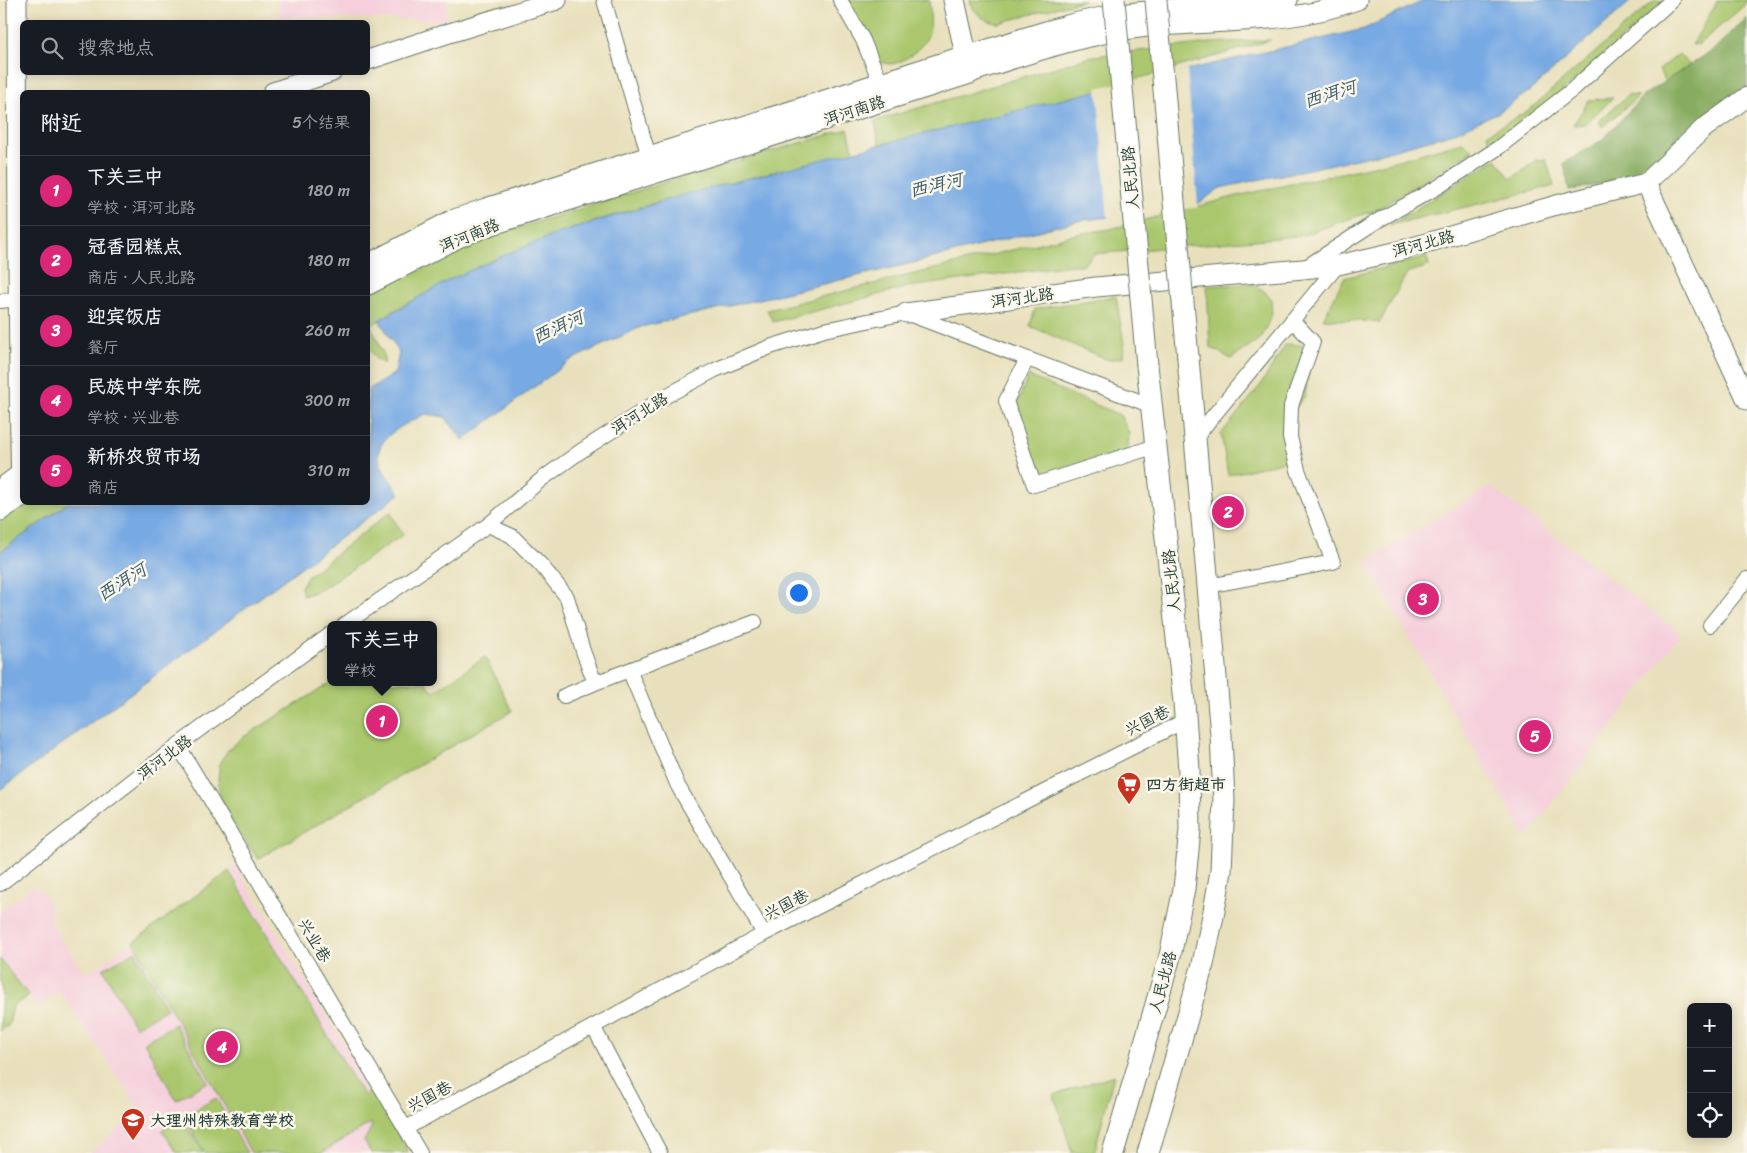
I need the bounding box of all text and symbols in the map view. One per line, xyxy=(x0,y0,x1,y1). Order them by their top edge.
search box xyxy=(20,20,370,75)
text: 搜索地点 xyxy=(78,31,154,64)
icon: search xyxy=(38,34,66,62)
water label: 西洱河 xyxy=(1300,70,1363,117)
street label: 洱河南路 xyxy=(819,87,889,134)
text: 附近 xyxy=(40,104,82,142)
text: 5个结果 xyxy=(292,108,350,137)
street label: 人民北路 xyxy=(1113,145,1148,211)
text: 下关三中 xyxy=(87,160,163,193)
water label: 西洱河 xyxy=(906,163,969,207)
text: 1 xyxy=(53,176,59,205)
text: 180 m xyxy=(307,176,350,205)
text: 学校 · 洱河北路 xyxy=(87,193,196,222)
street label: 洱河南路 xyxy=(434,210,504,261)
street label: 洱河北路 xyxy=(1388,221,1458,266)
text: 冠香园糕点 xyxy=(87,230,182,263)
text: 2 xyxy=(51,246,61,275)
text: 180 m xyxy=(307,246,350,275)
text: 商店 · 人民北路 xyxy=(87,263,196,292)
street label: 洱河北路 xyxy=(988,279,1056,316)
text: 迎宾饭店 xyxy=(87,300,163,333)
water label: 西洱河 xyxy=(527,300,592,353)
text: 3 xyxy=(52,316,60,345)
text: 260 m xyxy=(305,316,350,345)
text: 餐厅 xyxy=(87,333,119,362)
text: 民族中学东院 xyxy=(87,370,201,403)
street label: 洱河北路 xyxy=(604,384,674,443)
text: 4 xyxy=(51,386,61,415)
text: 300 m xyxy=(305,386,350,415)
text: 学校 · 兴业巷 xyxy=(87,403,180,432)
text: 新桥农贸市场 xyxy=(87,440,201,473)
text: 5 xyxy=(51,456,61,485)
text: 310 m xyxy=(308,456,350,485)
text: 商店 xyxy=(87,473,119,502)
pin: 2 xyxy=(1212,493,1244,531)
street label: 人民北路 xyxy=(1154,548,1189,614)
water label: 西洱河 xyxy=(91,553,156,610)
your location xyxy=(786,580,812,606)
pin: 3 xyxy=(1407,580,1439,618)
popup xyxy=(327,621,437,686)
text: 下关三中 xyxy=(344,623,420,656)
text: 学校 xyxy=(344,656,376,685)
street label: 兴国巷 xyxy=(1119,697,1175,744)
pin: 1 xyxy=(366,702,398,740)
pin: 5 xyxy=(1519,717,1551,755)
street label: 洱河北路 xyxy=(130,727,199,788)
place label: 四方街超市 xyxy=(1146,770,1226,799)
supermarket icon: 四方街超市 xyxy=(1116,771,1142,805)
street label: 兴国巷 xyxy=(758,881,814,928)
street label: 兴业巷 xyxy=(290,912,339,968)
street label: 人民北路 xyxy=(1140,947,1185,1017)
map controls xyxy=(1687,1003,1732,1138)
button: + xyxy=(1687,1003,1732,1048)
pin: 4 xyxy=(206,1028,238,1066)
button: − xyxy=(1687,1048,1732,1093)
street label: 兴国巷 xyxy=(401,1072,457,1121)
button: locate xyxy=(1687,1093,1732,1138)
place label: 大理州特殊教育学校 xyxy=(150,1106,294,1135)
school or university icon: 大理州特殊教育学校 xyxy=(120,1107,146,1141)

